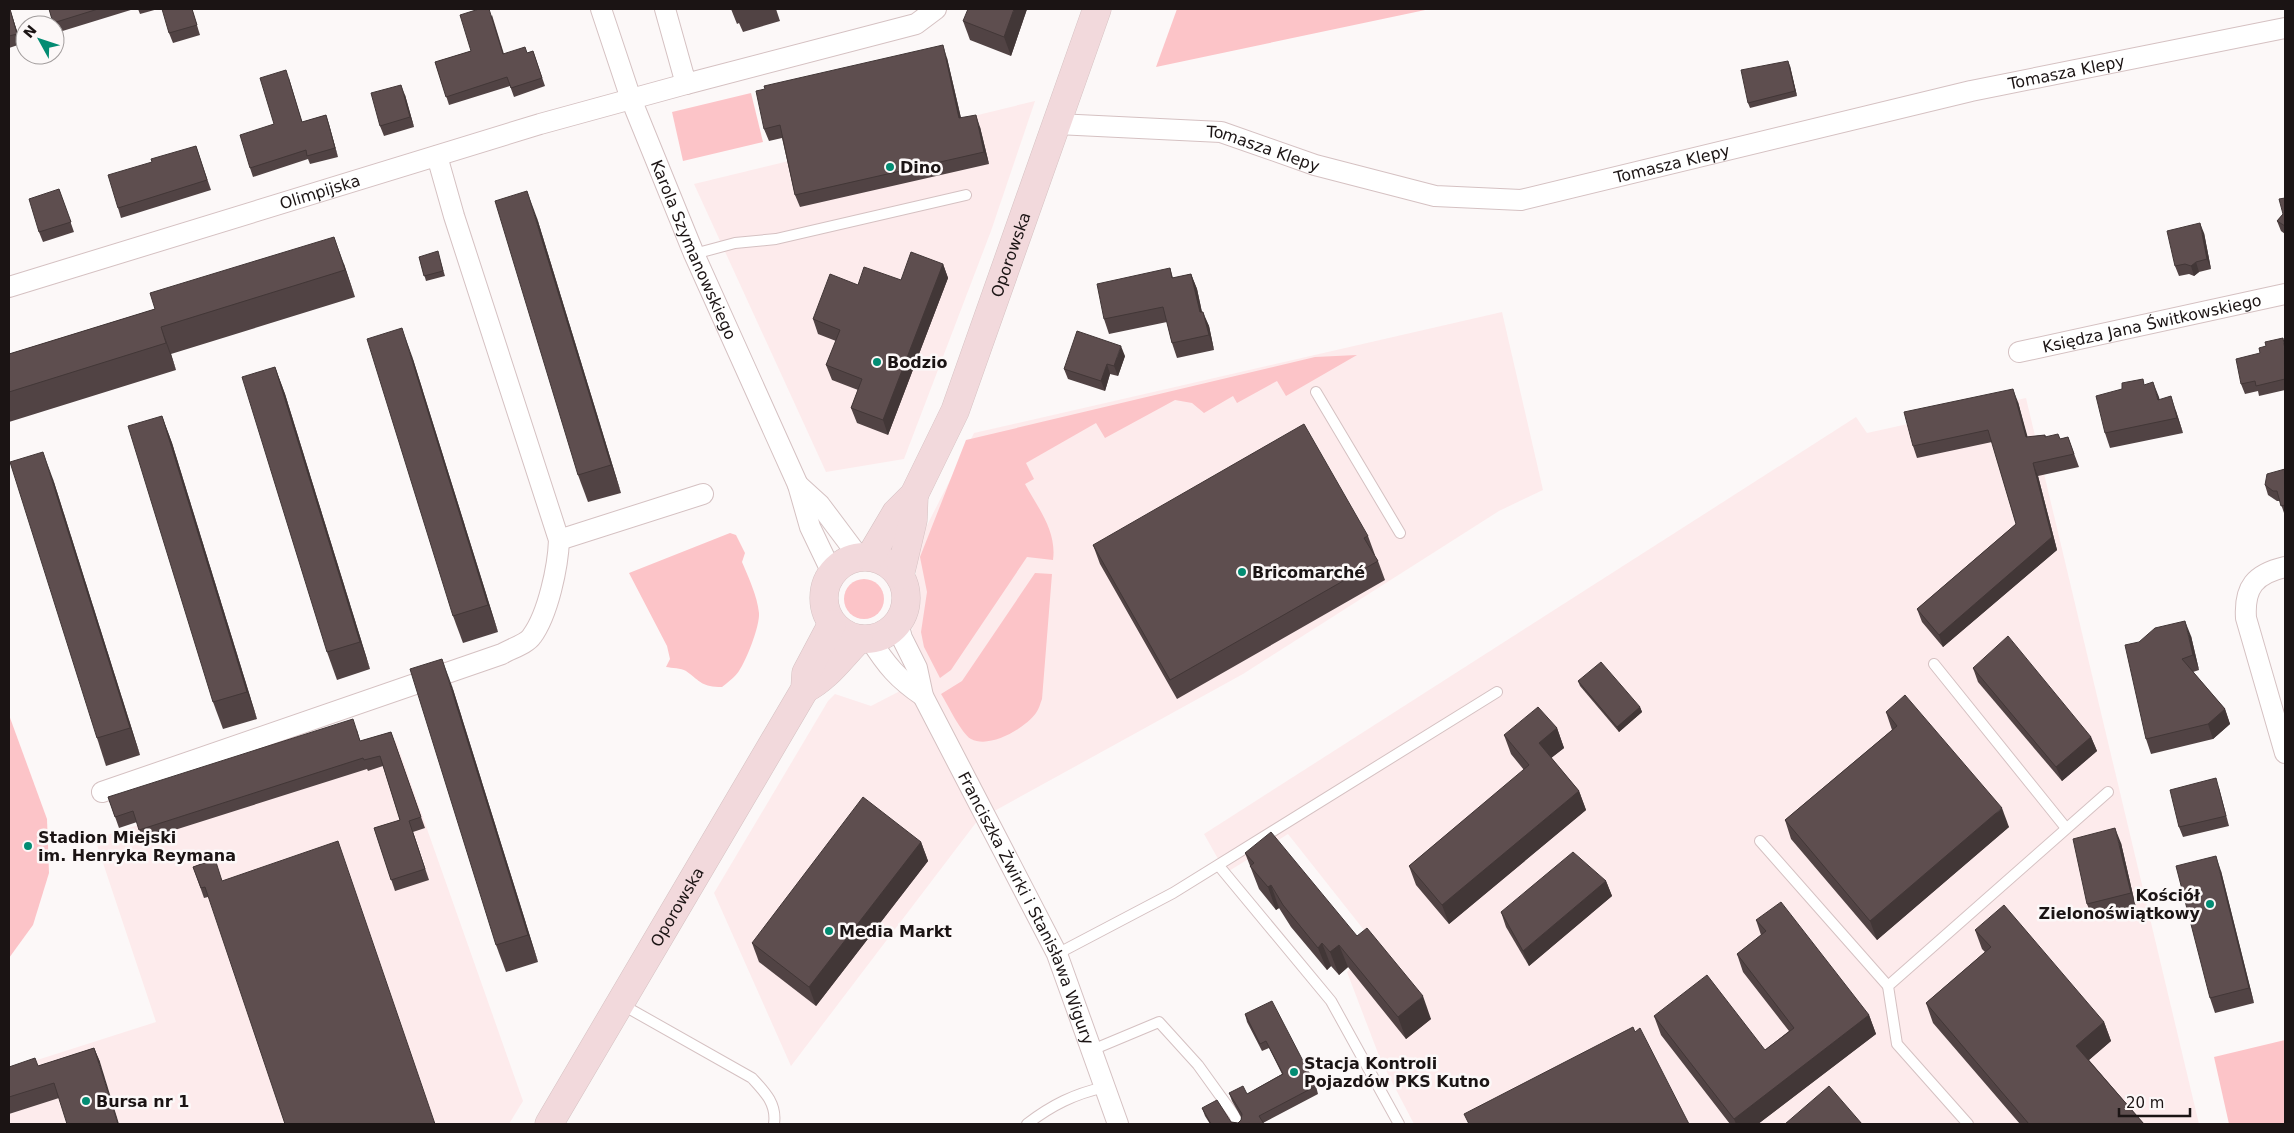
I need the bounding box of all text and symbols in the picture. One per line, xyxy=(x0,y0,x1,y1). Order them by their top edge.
north arrow xyxy=(15,15,65,65)
text: N xyxy=(20,22,40,41)
street label: Tomasza Klepy xyxy=(2005,51,2126,94)
street label: Tomasza Klepy xyxy=(1205,122,1322,176)
street label: Tomasza Klepy xyxy=(1611,141,1732,187)
street label: Karola Szymanowskiego xyxy=(647,157,740,343)
place label: Dino xyxy=(900,158,941,177)
marker: Dino xyxy=(884,161,896,173)
street label: Olimpijska xyxy=(277,171,362,213)
street label: Oporowska xyxy=(987,210,1034,300)
street label: Księdza Jana Świtkowskiego xyxy=(2041,290,2263,357)
place label: Bodzio xyxy=(887,353,947,372)
marker: Bodzio xyxy=(871,356,883,368)
place label: Bricomarché xyxy=(1252,563,1365,582)
marker: Bricomarché xyxy=(1236,566,1248,578)
street label: Franciszka Żwirki i Stanisława Wigury xyxy=(954,769,1098,1047)
place label: Stadion Miejski im. Henryka Reymana xyxy=(38,828,236,865)
marker: Stadion Miejski im. Henryka Reymana xyxy=(22,840,34,852)
street label: Oporowska xyxy=(647,864,708,950)
place label: Kościół Zielonoświątkowy xyxy=(2039,886,2201,923)
marker: Kościół Zielonoświątkowy xyxy=(2204,898,2216,910)
place label: Media Markt xyxy=(839,922,952,941)
marker: Media Markt xyxy=(823,925,835,937)
place label: Stacja Kontroli Pojazdów PKS Kutno xyxy=(1304,1054,1490,1091)
marker: Stacja Kontroli Pojazdów PKS Kutno xyxy=(1288,1066,1300,1078)
scale bar xyxy=(2119,1086,2190,1118)
place label: Bursa nr 1 xyxy=(96,1092,189,1111)
text: 20 m xyxy=(2126,1094,2164,1112)
marker: Bursa nr 1 xyxy=(80,1095,92,1107)

